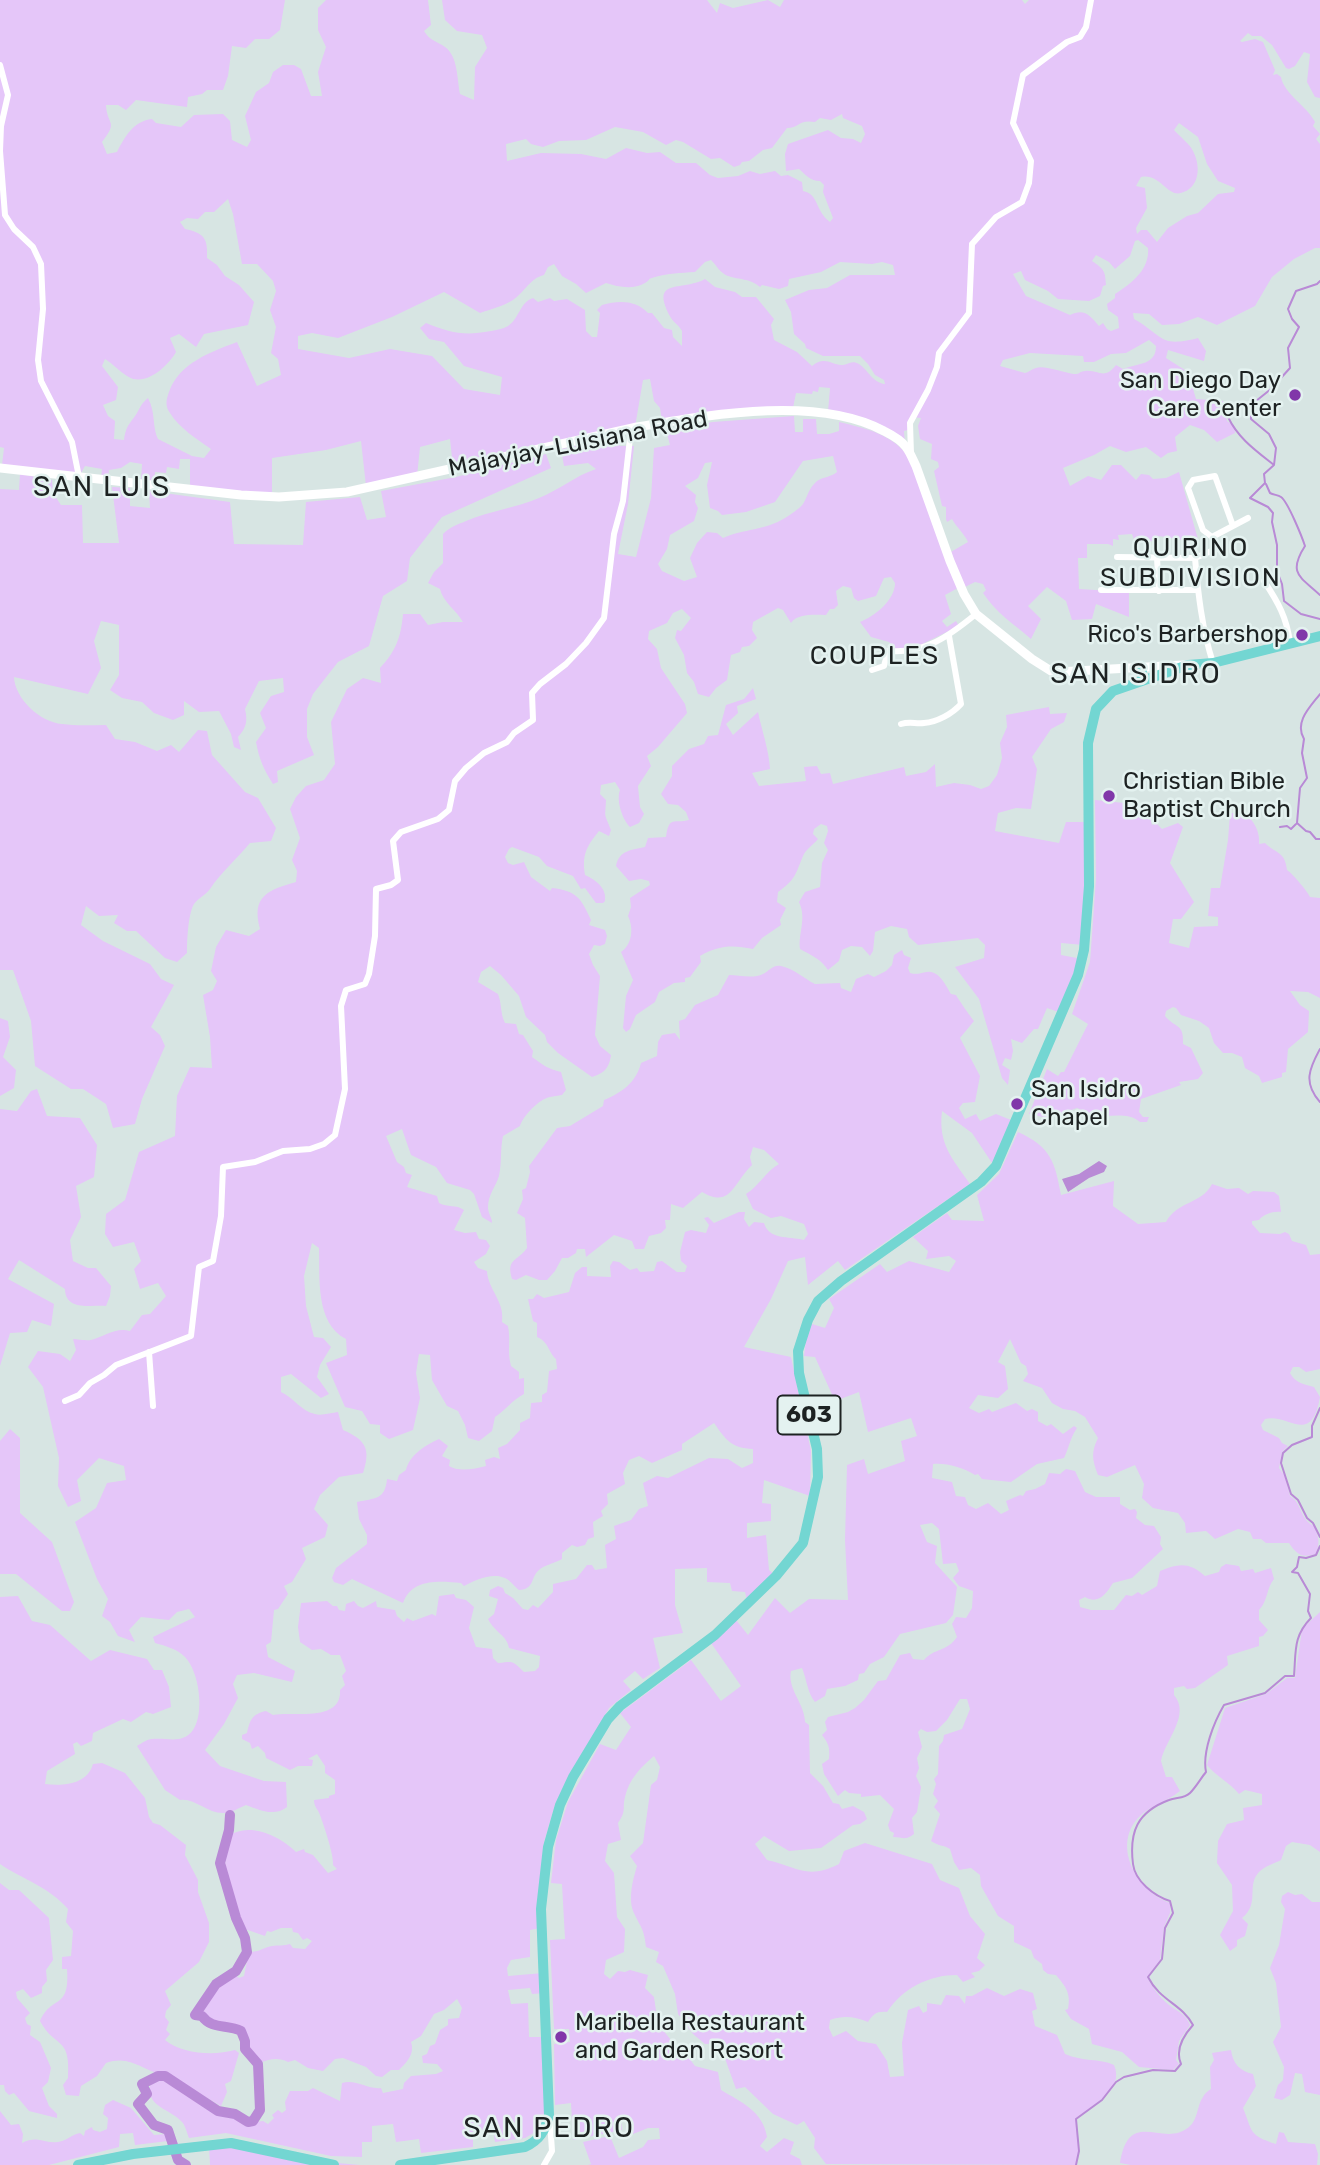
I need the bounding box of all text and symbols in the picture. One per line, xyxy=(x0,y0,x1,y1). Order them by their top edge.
place label: San Diego Day Care Center xyxy=(1120,367,1281,423)
marker: San Diego Day Care Center xyxy=(1287,387,1303,403)
street label: Majayjay-Luisiana Road xyxy=(446,405,710,483)
district label: SAN LUIS xyxy=(34,471,170,505)
district label: QUIRINO SUBDIVISION xyxy=(1101,532,1281,594)
place label: Rico's Barbershop xyxy=(1087,621,1288,649)
marker: Rico's Barbershop xyxy=(1294,627,1310,643)
district label: COUPLES xyxy=(811,640,939,672)
district label: SAN ISIDRO xyxy=(1052,658,1220,692)
place label: Christian Bible Baptist Church xyxy=(1123,768,1291,824)
marker: Christian Bible Baptist Church xyxy=(1101,788,1117,804)
place label: San Isidro Chapel xyxy=(1031,1076,1141,1132)
marker: San Isidro Chapel xyxy=(1009,1096,1025,1112)
road number: 603 xyxy=(778,1396,840,1434)
place label: Maribella Restaurant and Garden Resort xyxy=(575,2009,805,2065)
marker: Maribella Restaurant and Garden Resort xyxy=(553,2029,569,2045)
district label: SAN PEDRO xyxy=(464,2112,634,2146)

